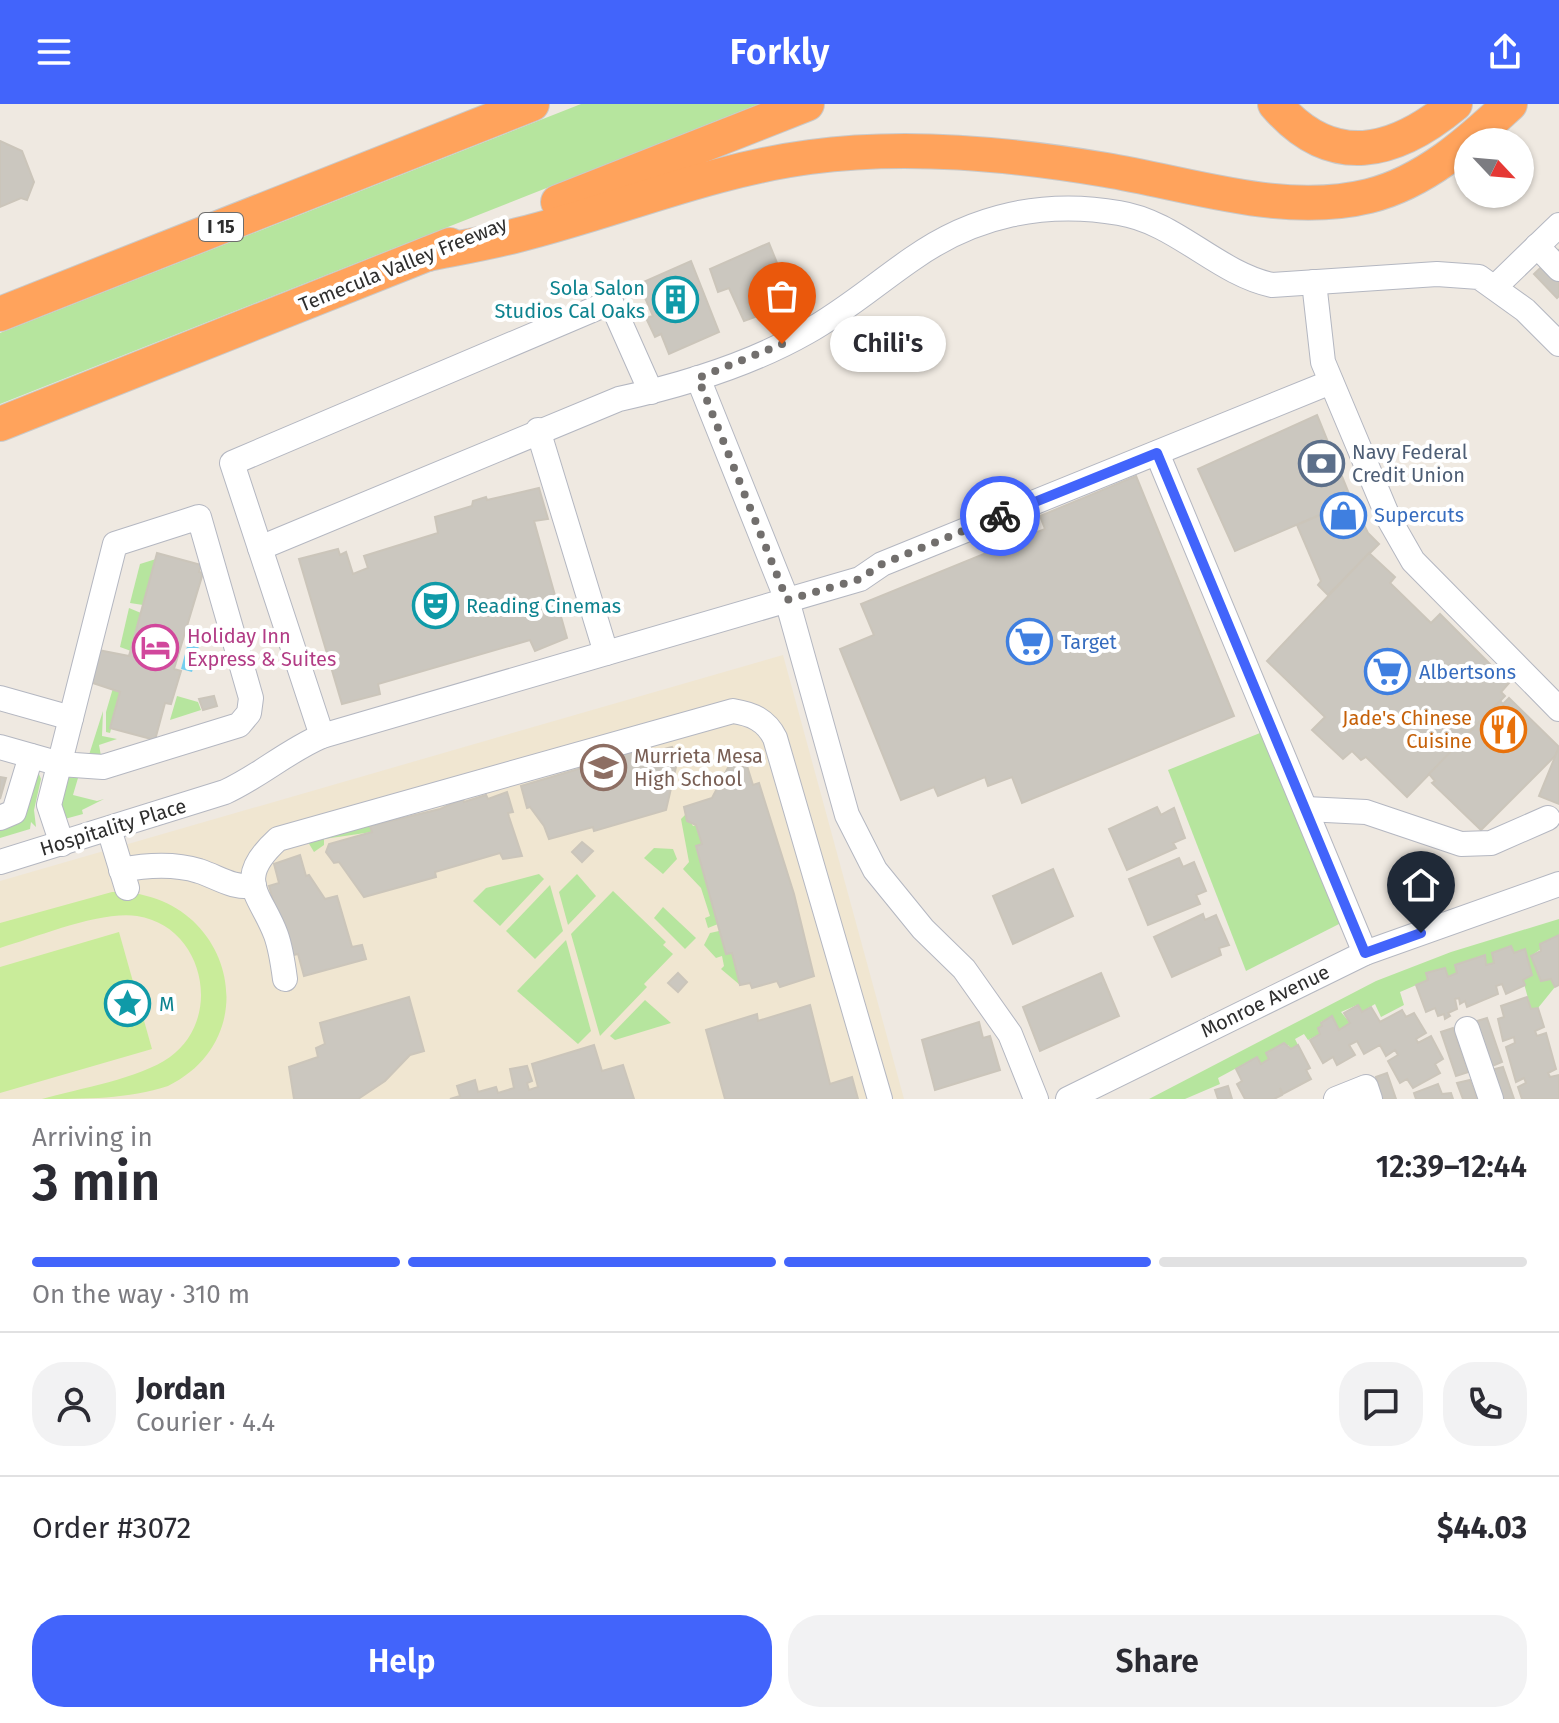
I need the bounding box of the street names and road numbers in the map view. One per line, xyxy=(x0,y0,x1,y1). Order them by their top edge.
street label: Temecula Valley Freeway xyxy=(295,211,511,317)
road number: I 15 xyxy=(199,213,243,241)
street label: Hospitality Place xyxy=(37,793,189,861)
street label: Monroe Avenue xyxy=(1197,959,1333,1043)

